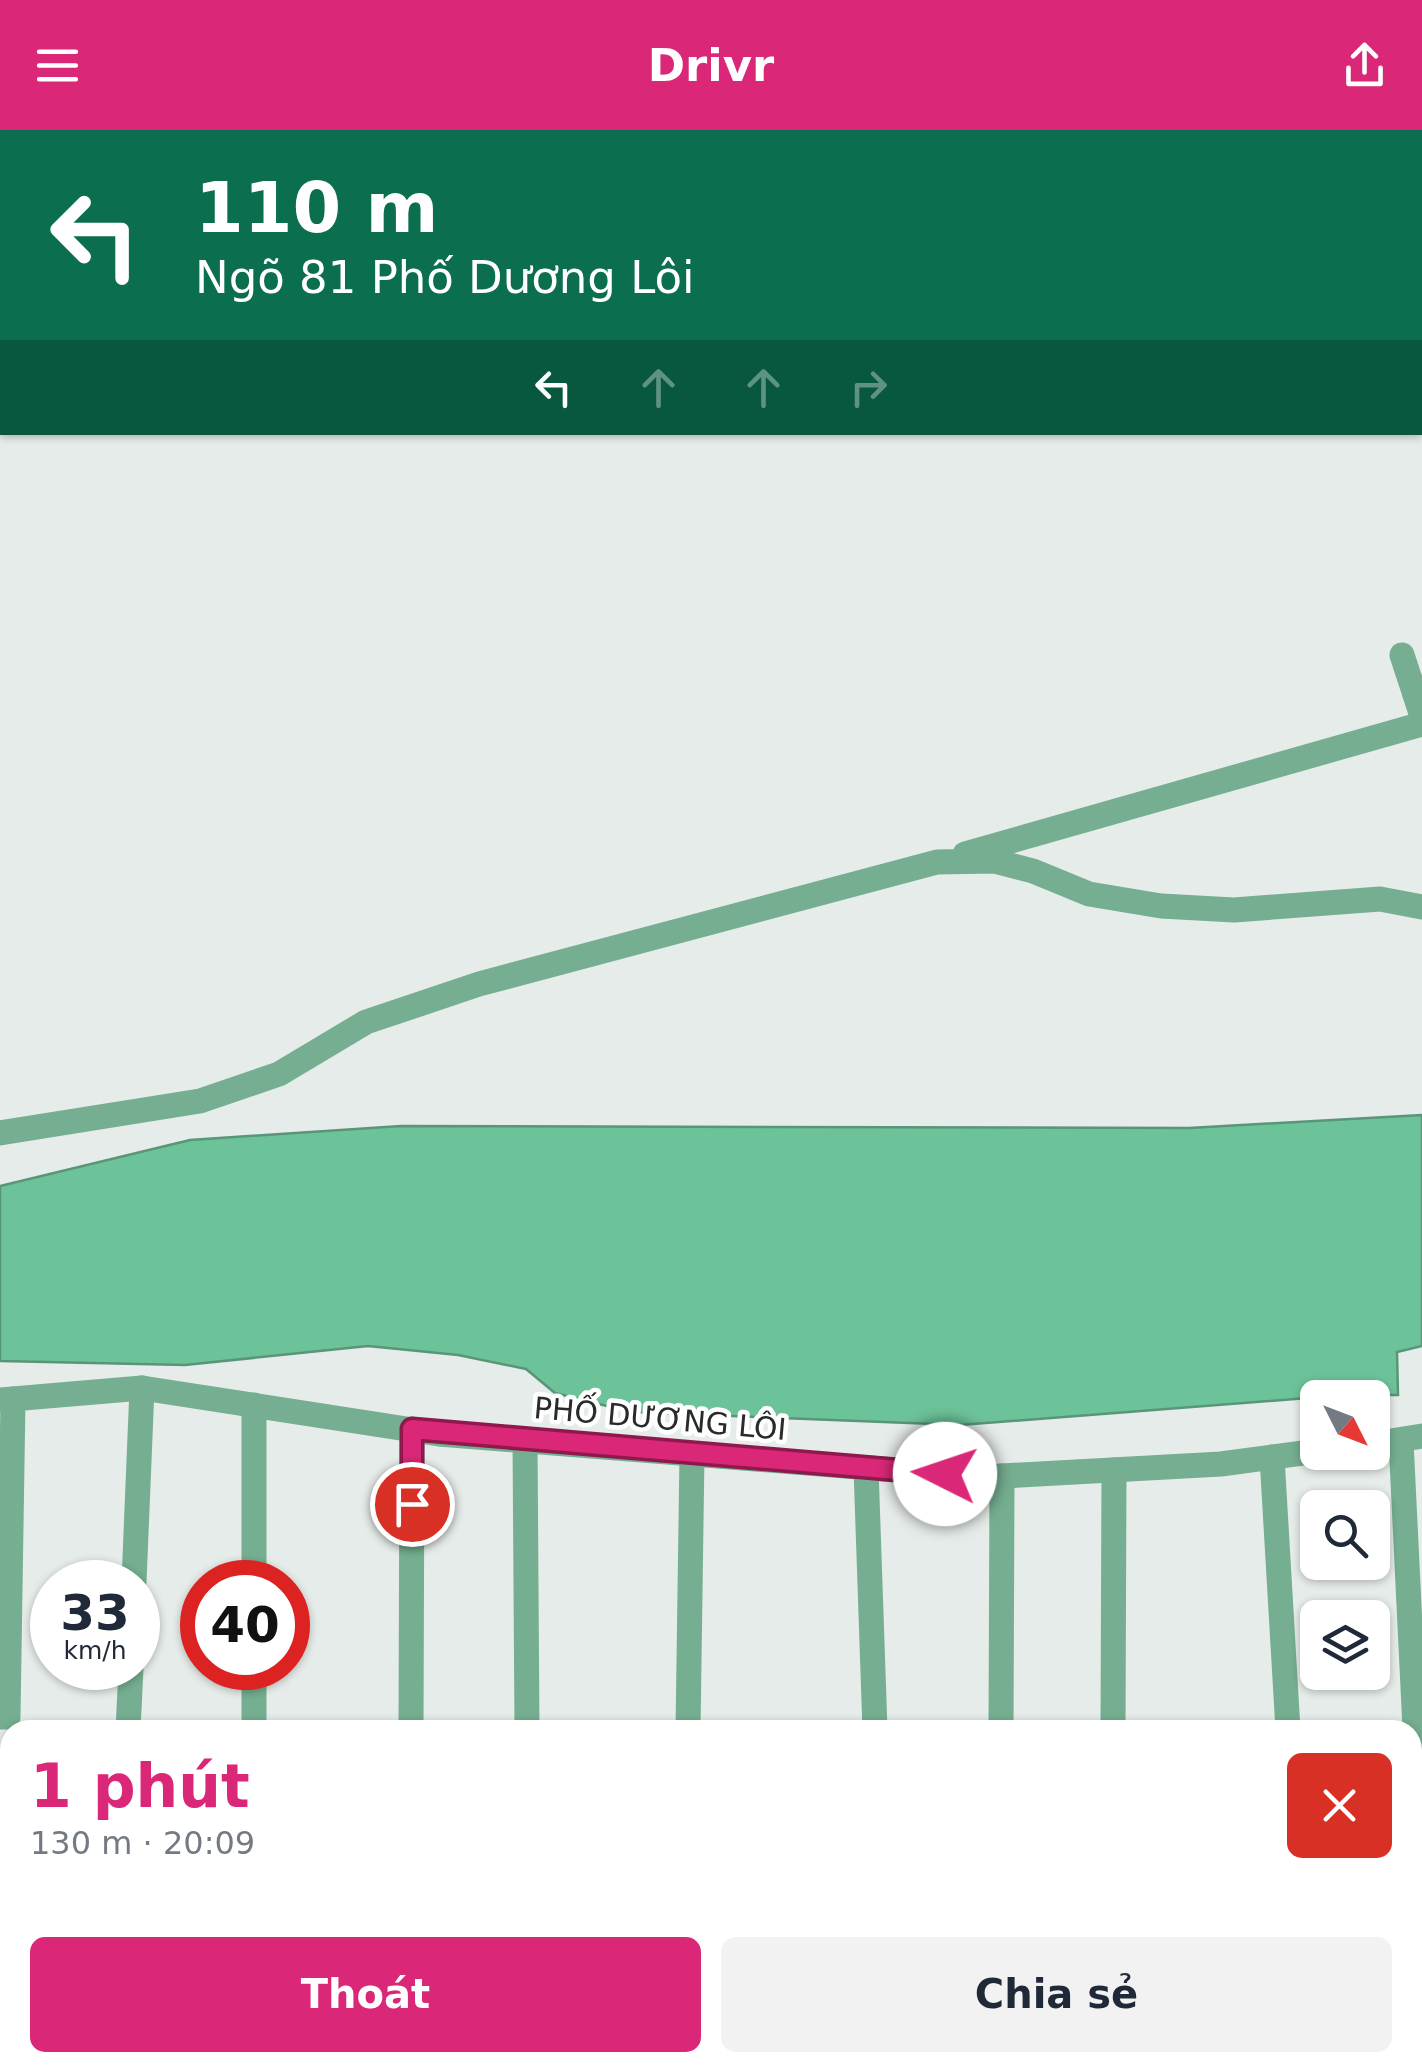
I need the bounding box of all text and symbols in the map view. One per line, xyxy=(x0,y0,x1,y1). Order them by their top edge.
icon: menu xyxy=(30,38,85,93)
icon: share xyxy=(1337,38,1392,93)
text: Drivr xyxy=(648,39,774,92)
text: 110 m xyxy=(195,167,438,249)
icon: left xyxy=(30,170,160,300)
text: Ngõ 81 Phố Dương Lôi xyxy=(195,251,695,304)
icon: left xyxy=(526,360,581,415)
icon: ahead xyxy=(631,360,686,415)
icon: ahead xyxy=(736,360,791,415)
icon: right xyxy=(841,360,896,415)
north arrow xyxy=(1300,1380,1390,1470)
map controls xyxy=(1300,1380,1390,1690)
street label: PHỐ DƯƠNG LÔI xyxy=(532,1386,788,1447)
position arrow xyxy=(893,1422,997,1526)
pin xyxy=(370,1462,455,1547)
icon: arrive xyxy=(385,1477,440,1532)
button: search xyxy=(1300,1490,1390,1580)
speed limit sign: 40 xyxy=(180,1560,310,1690)
text: 33 xyxy=(60,1584,130,1642)
button: layers xyxy=(1300,1600,1390,1690)
text: km/h xyxy=(63,1636,127,1665)
text: 1 phút xyxy=(30,1751,250,1821)
button: close xyxy=(1287,1753,1392,1858)
text: 130 m · 20:09 xyxy=(30,1824,255,1862)
button: Thoát xyxy=(30,1937,701,2052)
button: Chia sẻ xyxy=(721,1937,1392,2052)

